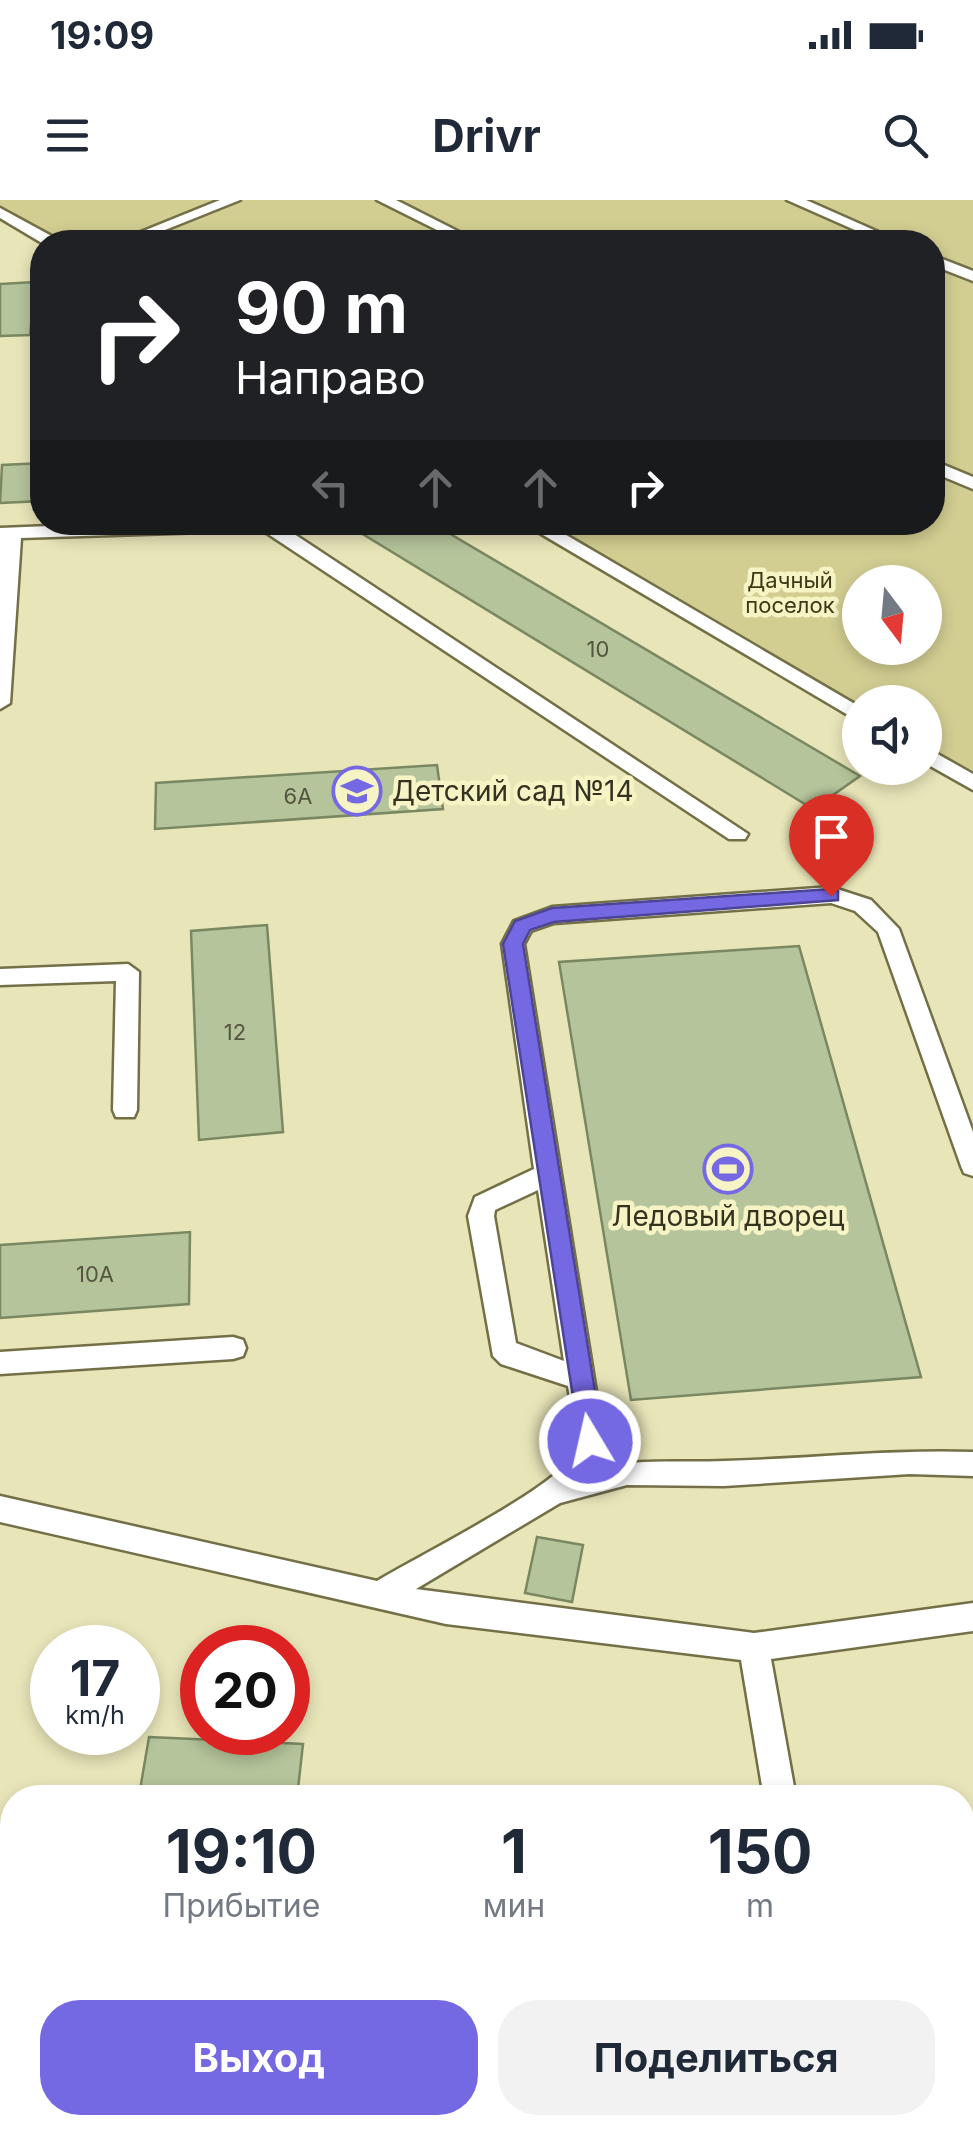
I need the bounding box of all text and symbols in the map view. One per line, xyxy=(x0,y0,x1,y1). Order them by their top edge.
text: 19:09 xyxy=(50,12,154,58)
icon: menu xyxy=(40,108,95,163)
text: Drivr xyxy=(432,108,541,163)
icon: search xyxy=(878,108,933,163)
text: 90 m xyxy=(235,265,408,350)
icon: right xyxy=(70,270,200,400)
text: Направо xyxy=(235,350,426,405)
icon: left xyxy=(303,460,358,515)
icon: ahead xyxy=(408,460,463,515)
icon: ahead xyxy=(513,460,568,515)
icon: right xyxy=(618,460,673,515)
north arrow xyxy=(842,565,942,665)
map controls xyxy=(842,565,942,785)
park label: Дачный поселок xyxy=(745,567,835,618)
house number: 10 xyxy=(587,636,609,662)
button: sound xyxy=(842,685,942,785)
school or university icon: Детский сад №14 xyxy=(331,765,383,817)
place label: Детский сад №14 xyxy=(392,774,634,808)
house number: 6А xyxy=(284,783,312,809)
pin xyxy=(789,794,874,897)
icon: arrive xyxy=(804,809,859,864)
house number: 12 xyxy=(224,1019,246,1045)
sports icon: Ледовый дворец xyxy=(702,1143,754,1195)
place label: Ледовый дворец xyxy=(612,1199,845,1233)
house number: 10А xyxy=(76,1261,114,1287)
position arrow xyxy=(538,1389,642,1493)
speed limit sign: 20 xyxy=(180,1625,310,1755)
text: 17 xyxy=(70,1648,120,1708)
text: km/h xyxy=(65,1700,125,1730)
text: 19:10 xyxy=(166,1815,317,1887)
text: 1 xyxy=(501,1815,527,1887)
text: 150 xyxy=(708,1815,812,1887)
text: Прибытие xyxy=(163,1886,320,1925)
text: мин xyxy=(483,1886,545,1925)
text: m xyxy=(746,1886,774,1925)
button: Выход xyxy=(40,2000,478,2115)
button: Поделиться xyxy=(498,2000,935,2115)

